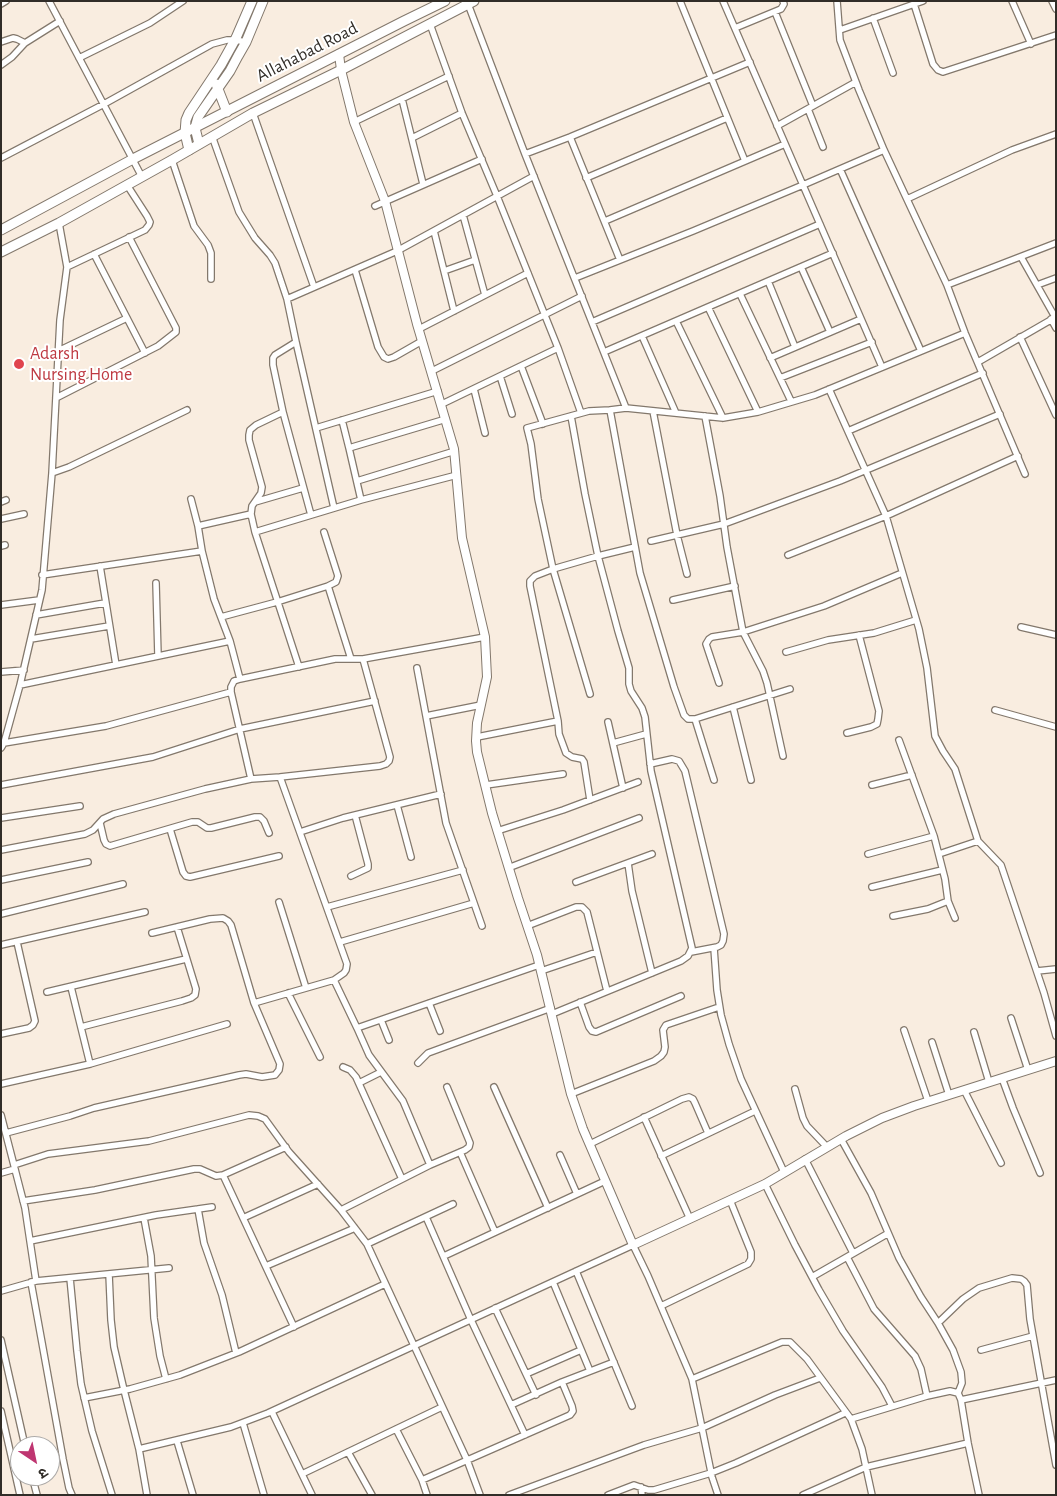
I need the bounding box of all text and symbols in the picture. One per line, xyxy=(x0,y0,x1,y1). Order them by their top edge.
street label: Allahabad Road xyxy=(253,17,361,87)
place label: Adarsh Nursing Home xyxy=(30,343,132,386)
marker: Adarsh Nursing Home xyxy=(12,357,26,371)
north arrow xyxy=(10,1436,60,1486)
text: उ xyxy=(36,1465,50,1481)

